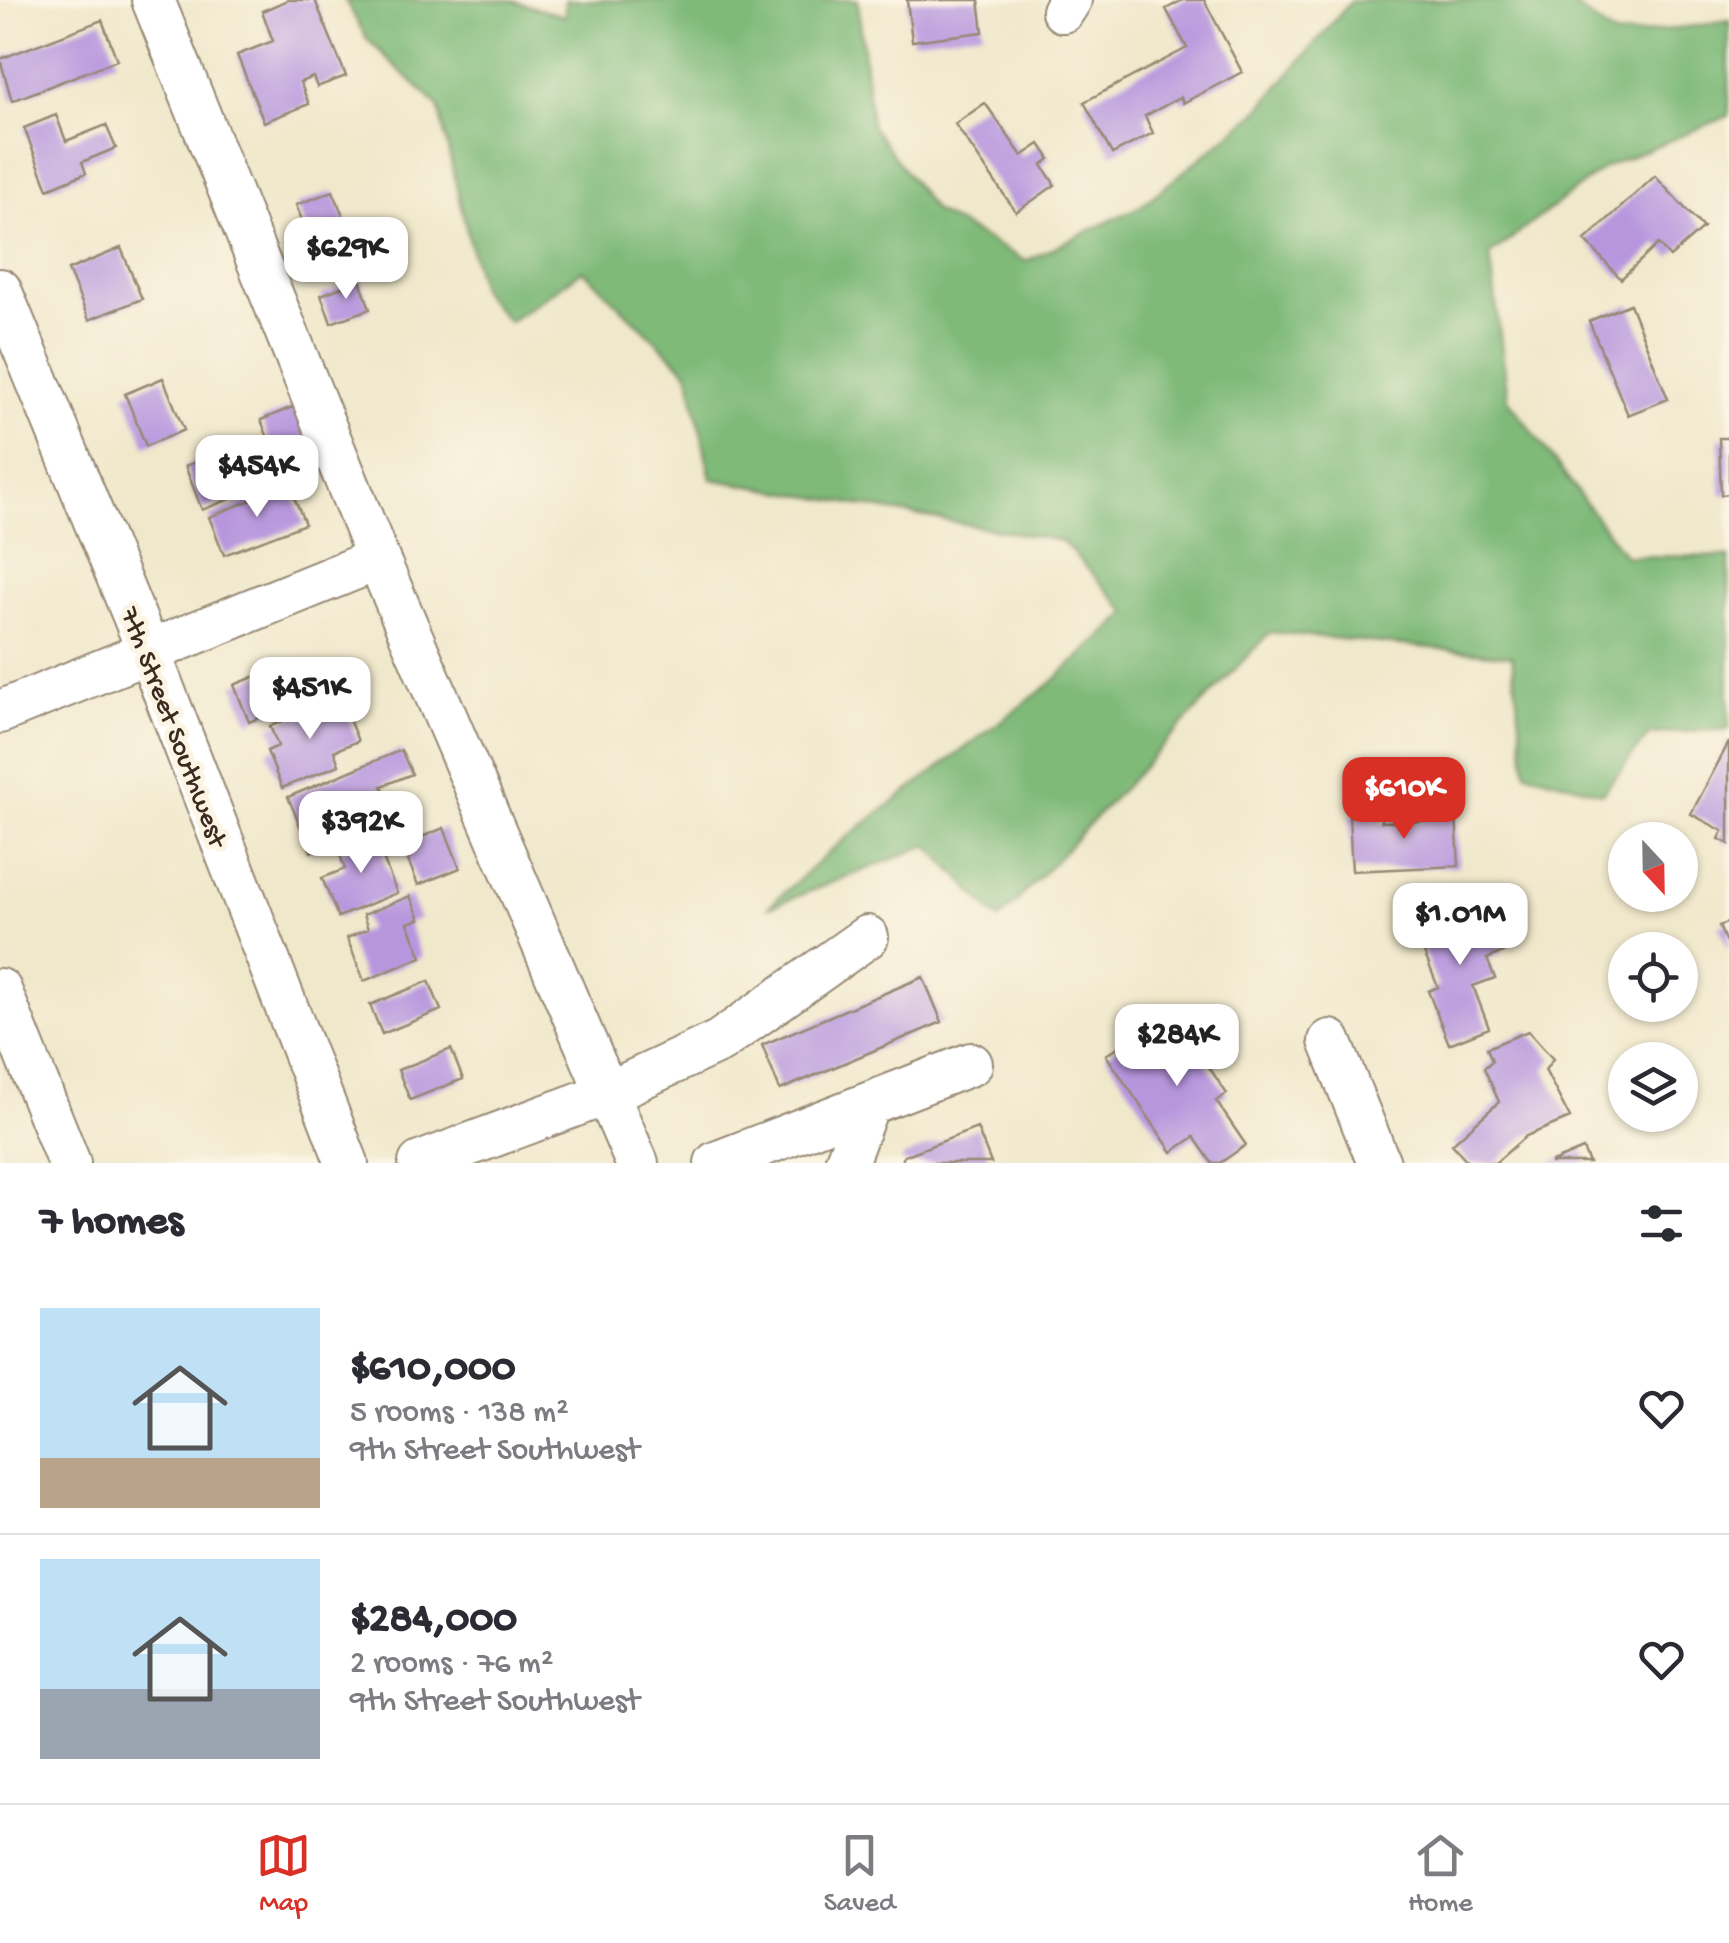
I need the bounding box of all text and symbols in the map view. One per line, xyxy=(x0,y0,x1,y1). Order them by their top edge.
pin: $629K xyxy=(276,217,416,302)
text: $629K xyxy=(306,230,386,268)
pin: $454K xyxy=(187,435,327,520)
text: $454K xyxy=(217,448,297,486)
street label: 7th Street Southwest xyxy=(111,602,234,854)
pin: $451K xyxy=(240,657,380,742)
text: $451K xyxy=(272,670,348,708)
pin: $610K xyxy=(1334,757,1474,842)
text: $610K xyxy=(1364,770,1444,808)
pin: $392K xyxy=(291,791,431,876)
text: $392K xyxy=(321,804,401,842)
north arrow xyxy=(1608,822,1698,912)
map controls xyxy=(1608,822,1698,1132)
pin: $1.01M xyxy=(1379,883,1541,968)
text: $1.01M xyxy=(1415,896,1505,934)
button: locate xyxy=(1608,932,1698,1022)
pin: $284K xyxy=(1107,1004,1247,1089)
text: $284K xyxy=(1137,1017,1217,1055)
button: layers xyxy=(1608,1042,1698,1132)
icon: filters xyxy=(1634,1196,1689,1251)
text: 7 homes xyxy=(40,1199,183,1248)
text: $610,000 xyxy=(350,1346,516,1395)
icon: home xyxy=(120,1348,240,1468)
icon: heart xyxy=(1634,1381,1689,1436)
text: 5 rooms · 138 m² xyxy=(350,1395,569,1433)
text: 9th Street Southwest xyxy=(350,1433,640,1471)
text: $284,000 xyxy=(350,1597,517,1646)
icon: home xyxy=(120,1599,240,1719)
icon: heart xyxy=(1634,1632,1689,1687)
text: 2 rooms · 76 m² xyxy=(350,1646,553,1684)
text: 9th Street Southwest xyxy=(350,1684,640,1722)
tab: Map xyxy=(256,1828,311,1921)
tab: Saved xyxy=(824,1828,895,1921)
tab: Home xyxy=(1408,1828,1473,1921)

